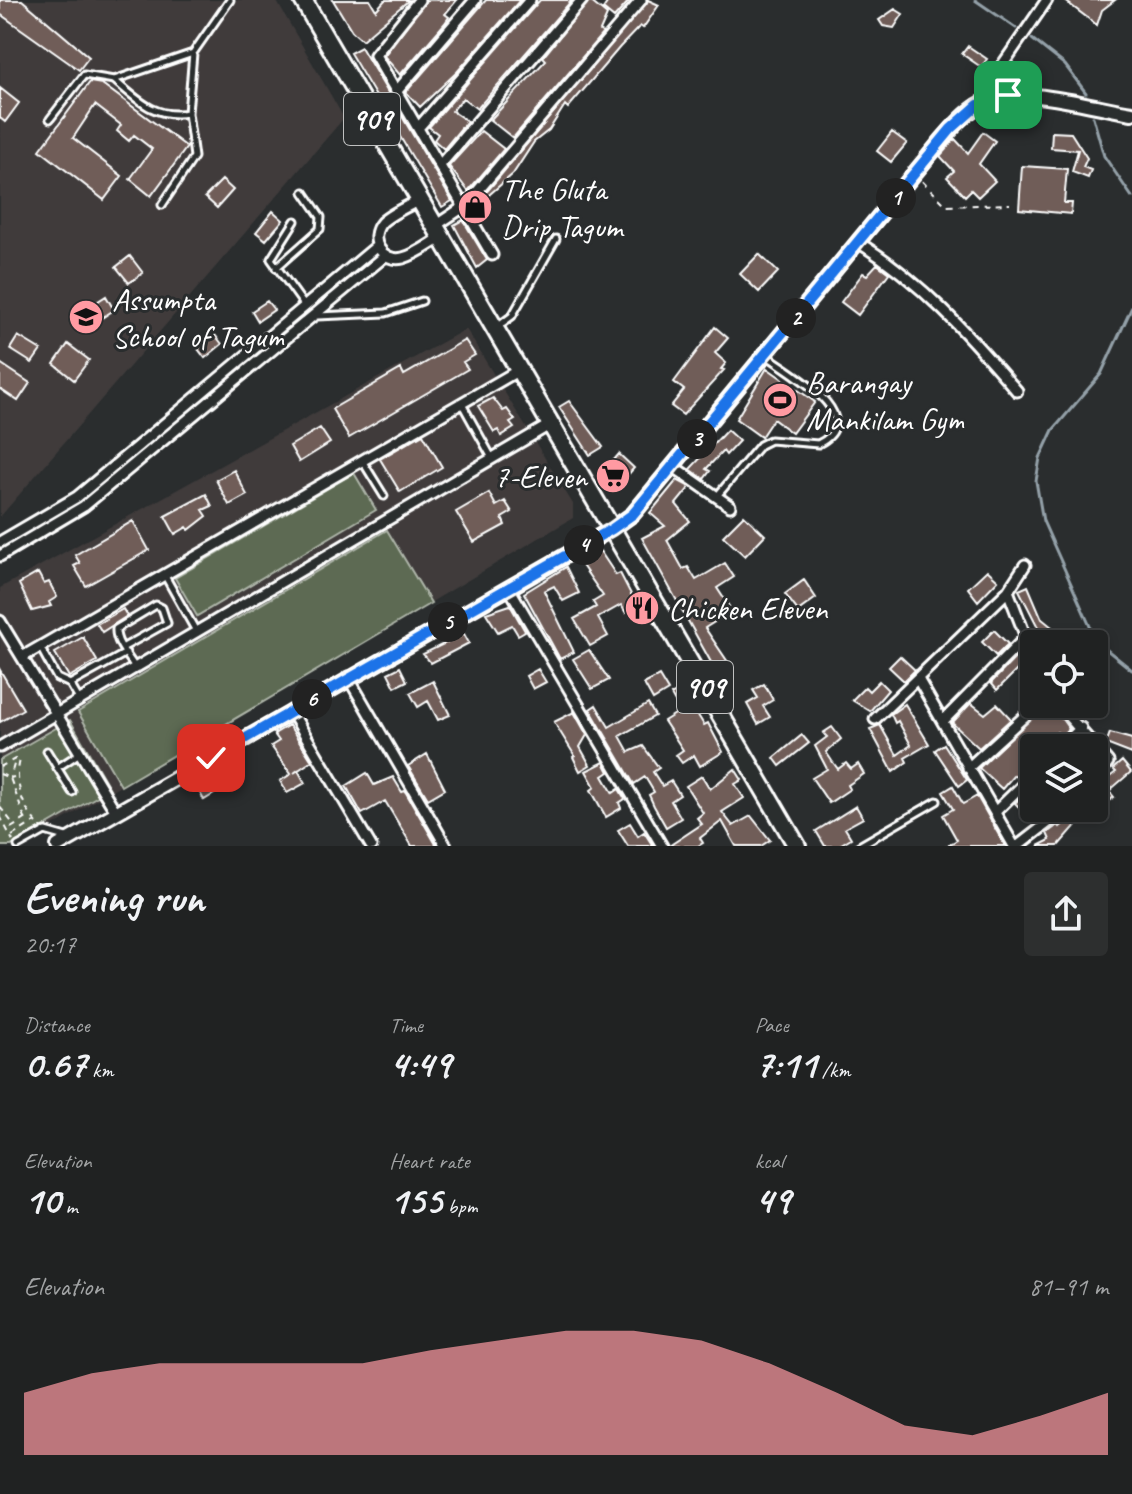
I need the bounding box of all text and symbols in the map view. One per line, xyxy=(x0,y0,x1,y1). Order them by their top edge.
pin xyxy=(974,61,1042,129)
icon: arrive xyxy=(986,73,1030,117)
road number: 909 xyxy=(344,93,400,145)
place label: The Gluta Drip Tagum xyxy=(501,169,625,247)
pin: 1 xyxy=(876,178,916,218)
text: 1 xyxy=(891,184,901,212)
shop icon: The Gluta Drip Tagum xyxy=(456,188,494,226)
place label: Assumpta School of Tagum xyxy=(112,279,285,357)
school or university icon: Assumpta School of Tagum xyxy=(67,298,105,336)
pin: 2 xyxy=(776,298,816,338)
text: 2 xyxy=(791,304,801,332)
place label: Barangay Mankilam Gym xyxy=(806,362,965,440)
sports icon: Barangay Mankilam Gym xyxy=(761,381,799,419)
pin: 3 xyxy=(677,419,717,459)
text: 3 xyxy=(692,425,702,453)
place label: 7-Eleven xyxy=(494,456,589,497)
supermarket icon: 7-Eleven xyxy=(594,457,632,495)
pin: 4 xyxy=(564,525,604,565)
text: 4 xyxy=(579,531,589,559)
place label: Chicken Eleven xyxy=(668,588,829,629)
restaurant icon: Chicken Eleven xyxy=(623,589,661,627)
pin: 5 xyxy=(428,602,468,642)
text: 5 xyxy=(443,608,453,636)
map controls xyxy=(1020,630,1108,822)
button: locate xyxy=(1020,630,1108,718)
road number: 909 xyxy=(677,661,733,713)
pin: 6 xyxy=(292,679,332,719)
text: 6 xyxy=(307,685,317,713)
pin xyxy=(177,724,245,792)
button: layers xyxy=(1020,734,1108,822)
icon: check xyxy=(189,736,233,780)
text: Evening run xyxy=(24,870,204,925)
button: share xyxy=(1024,872,1108,956)
text: 20:17 xyxy=(24,928,76,961)
text: Distance xyxy=(24,1011,90,1039)
text: Time xyxy=(389,1011,423,1039)
text: Pace xyxy=(755,1011,789,1039)
text: 0.67 xyxy=(24,1039,87,1089)
text: 4:49 xyxy=(389,1039,451,1089)
text: 7:11 xyxy=(755,1039,816,1089)
text: km xyxy=(87,1056,113,1084)
text: /km xyxy=(816,1056,851,1084)
text: Elevation xyxy=(24,1147,92,1175)
text: Heart rate xyxy=(389,1147,470,1175)
text: kcal xyxy=(755,1147,784,1175)
text: 10 xyxy=(24,1175,60,1225)
text: 155 xyxy=(389,1175,442,1225)
text: 49 xyxy=(755,1175,790,1225)
text: m xyxy=(60,1192,78,1220)
text: bpm xyxy=(442,1192,478,1220)
text: Elevation xyxy=(24,1270,104,1303)
text: 81–91 m xyxy=(1029,1270,1108,1303)

